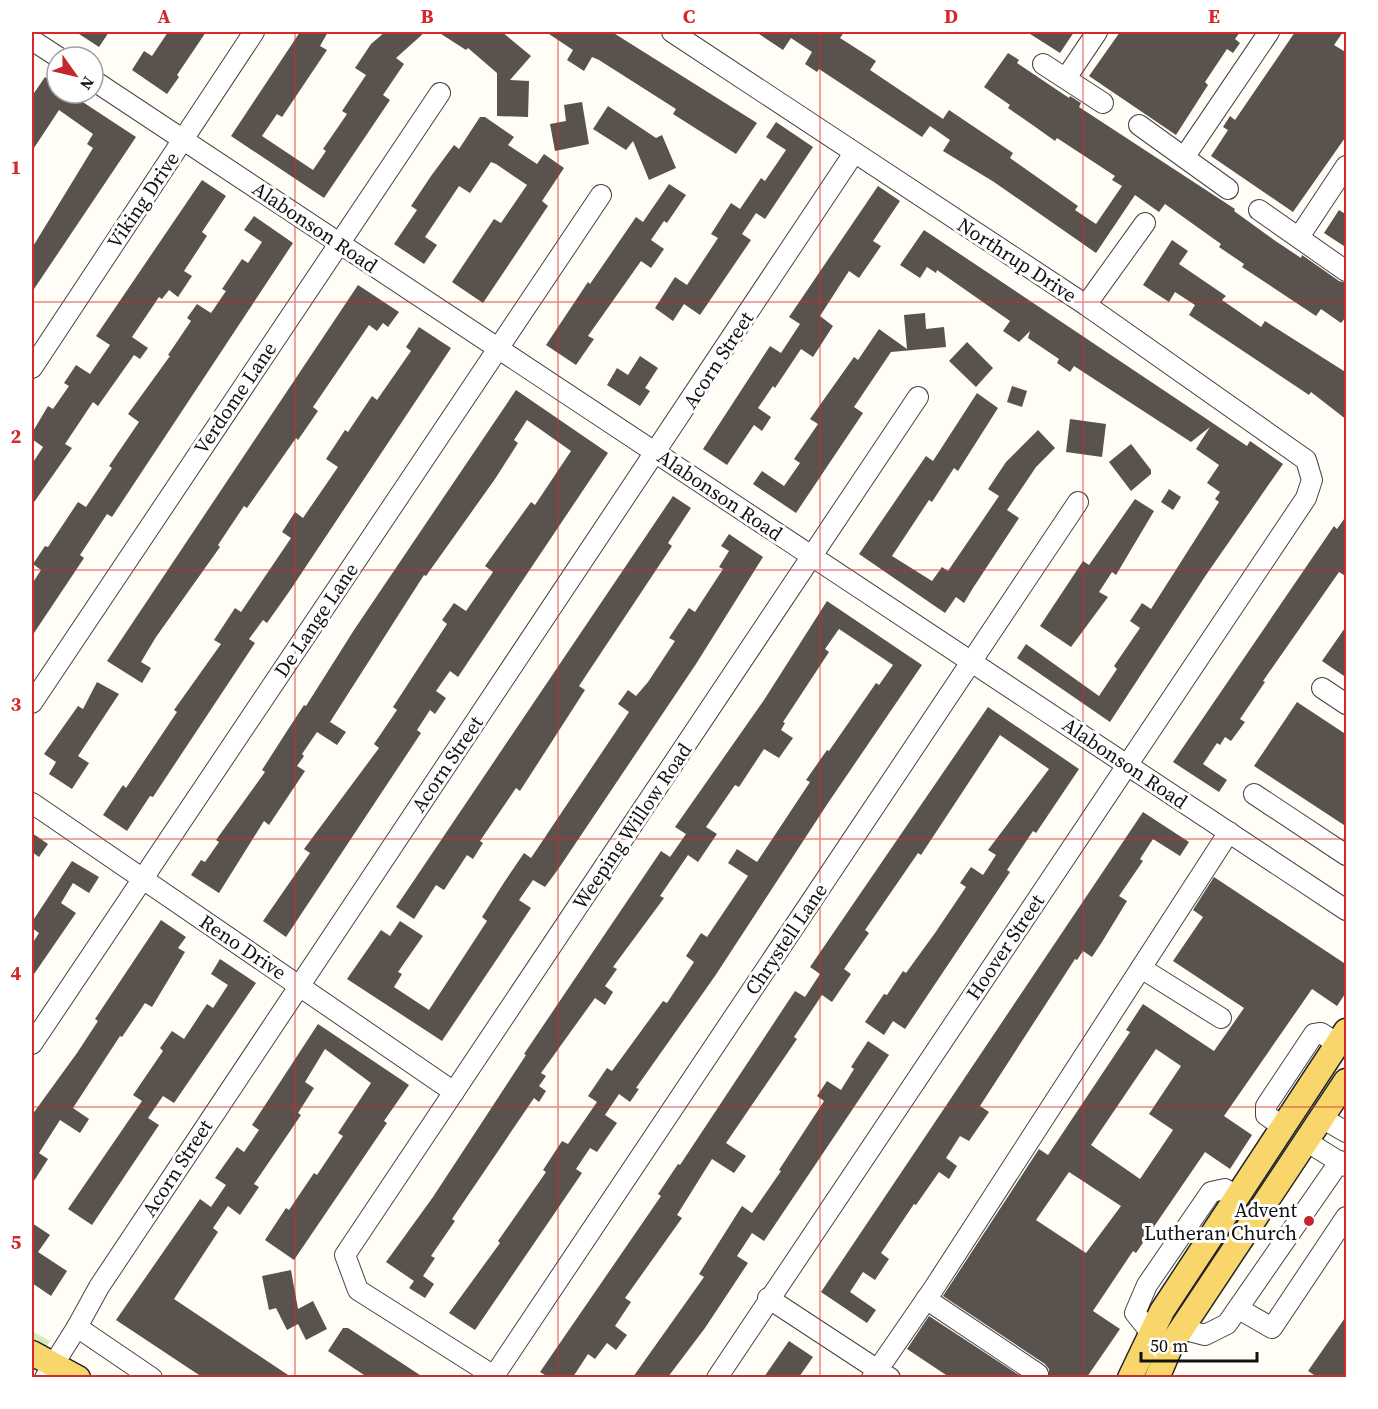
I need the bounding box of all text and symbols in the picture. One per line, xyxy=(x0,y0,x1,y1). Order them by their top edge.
text: A xyxy=(157,2,171,30)
text: B xyxy=(420,2,434,30)
text: C xyxy=(683,2,695,30)
text: D xyxy=(944,2,958,30)
text: E xyxy=(1208,2,1220,30)
north arrow xyxy=(45,45,105,105)
text: N xyxy=(75,72,100,95)
street label: Viking Drive xyxy=(100,146,186,254)
text: 1 xyxy=(11,153,21,181)
street label: Alabonson Road xyxy=(247,175,384,280)
street label: Northrup Drive xyxy=(952,211,1082,309)
street label: Acorn Street xyxy=(676,306,760,414)
street label: Verdome Lane xyxy=(187,336,283,460)
text: 2 xyxy=(11,422,22,450)
street label: Alabonson Road xyxy=(652,443,789,548)
street label: De Lange Lane xyxy=(267,557,365,683)
text: 3 xyxy=(11,690,22,718)
street label: Acorn Street xyxy=(404,710,490,818)
street label: Alabonson Road xyxy=(1057,711,1194,816)
street label: Weeping Willow Road xyxy=(566,737,699,915)
street label: Chrystell Lane xyxy=(738,878,834,1000)
street label: Hoover Street xyxy=(959,888,1051,1005)
street label: Reno Drive xyxy=(194,908,292,986)
text: 4 xyxy=(11,959,22,987)
street label: Acorn Street xyxy=(135,1114,219,1222)
place label: Advent Lutheran Church xyxy=(1144,1196,1297,1247)
marker: Advent Lutheran Church xyxy=(1302,1214,1316,1228)
text: 5 xyxy=(11,1228,22,1256)
scale bar xyxy=(1141,1325,1256,1363)
text: 50 m xyxy=(1150,1333,1188,1358)

